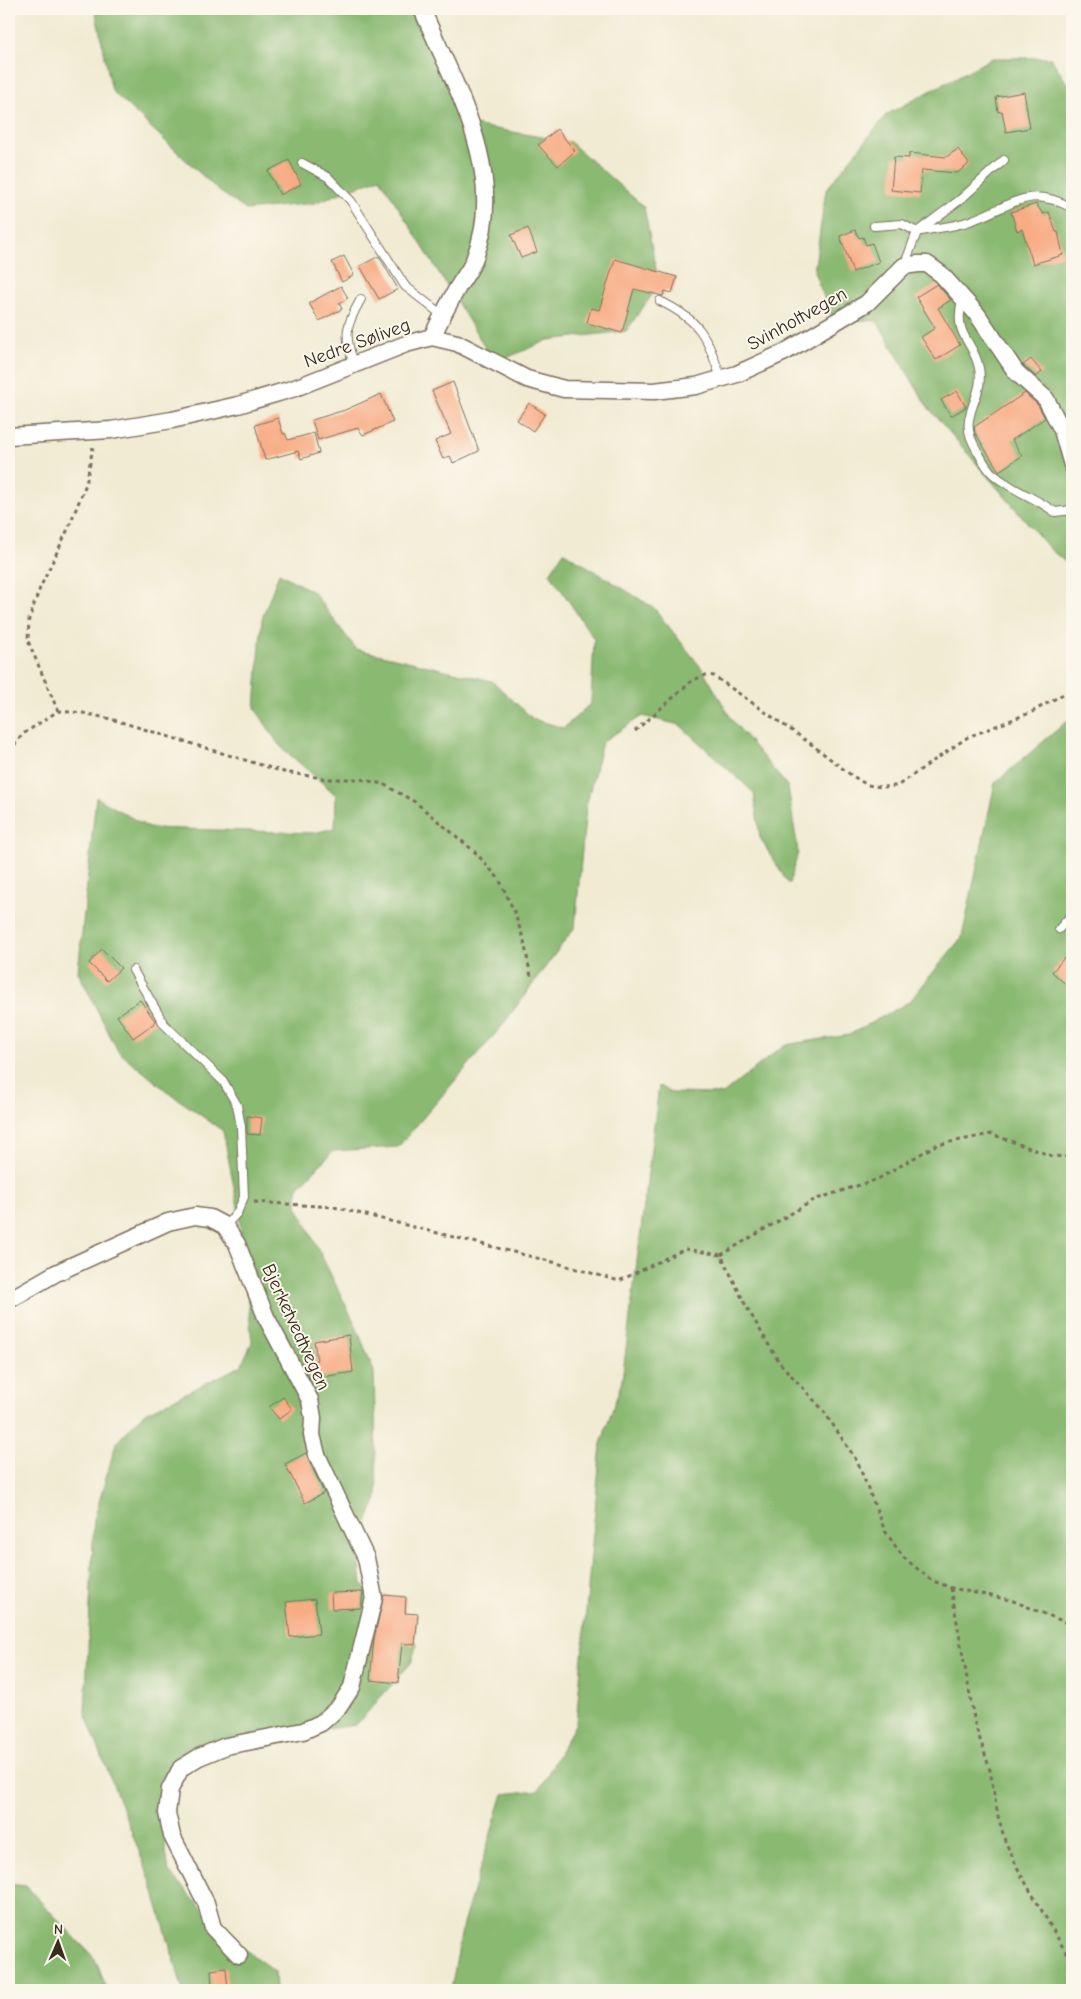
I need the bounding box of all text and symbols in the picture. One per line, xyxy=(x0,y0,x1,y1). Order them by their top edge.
street label: Svinholtvegen xyxy=(743,283,851,355)
street label: Nedre Søliveg xyxy=(301,314,413,372)
street label: Bjerketvedtvegen xyxy=(257,1260,335,1394)
north arrow xyxy=(32,1916,82,1966)
text: N xyxy=(54,1921,63,1938)

